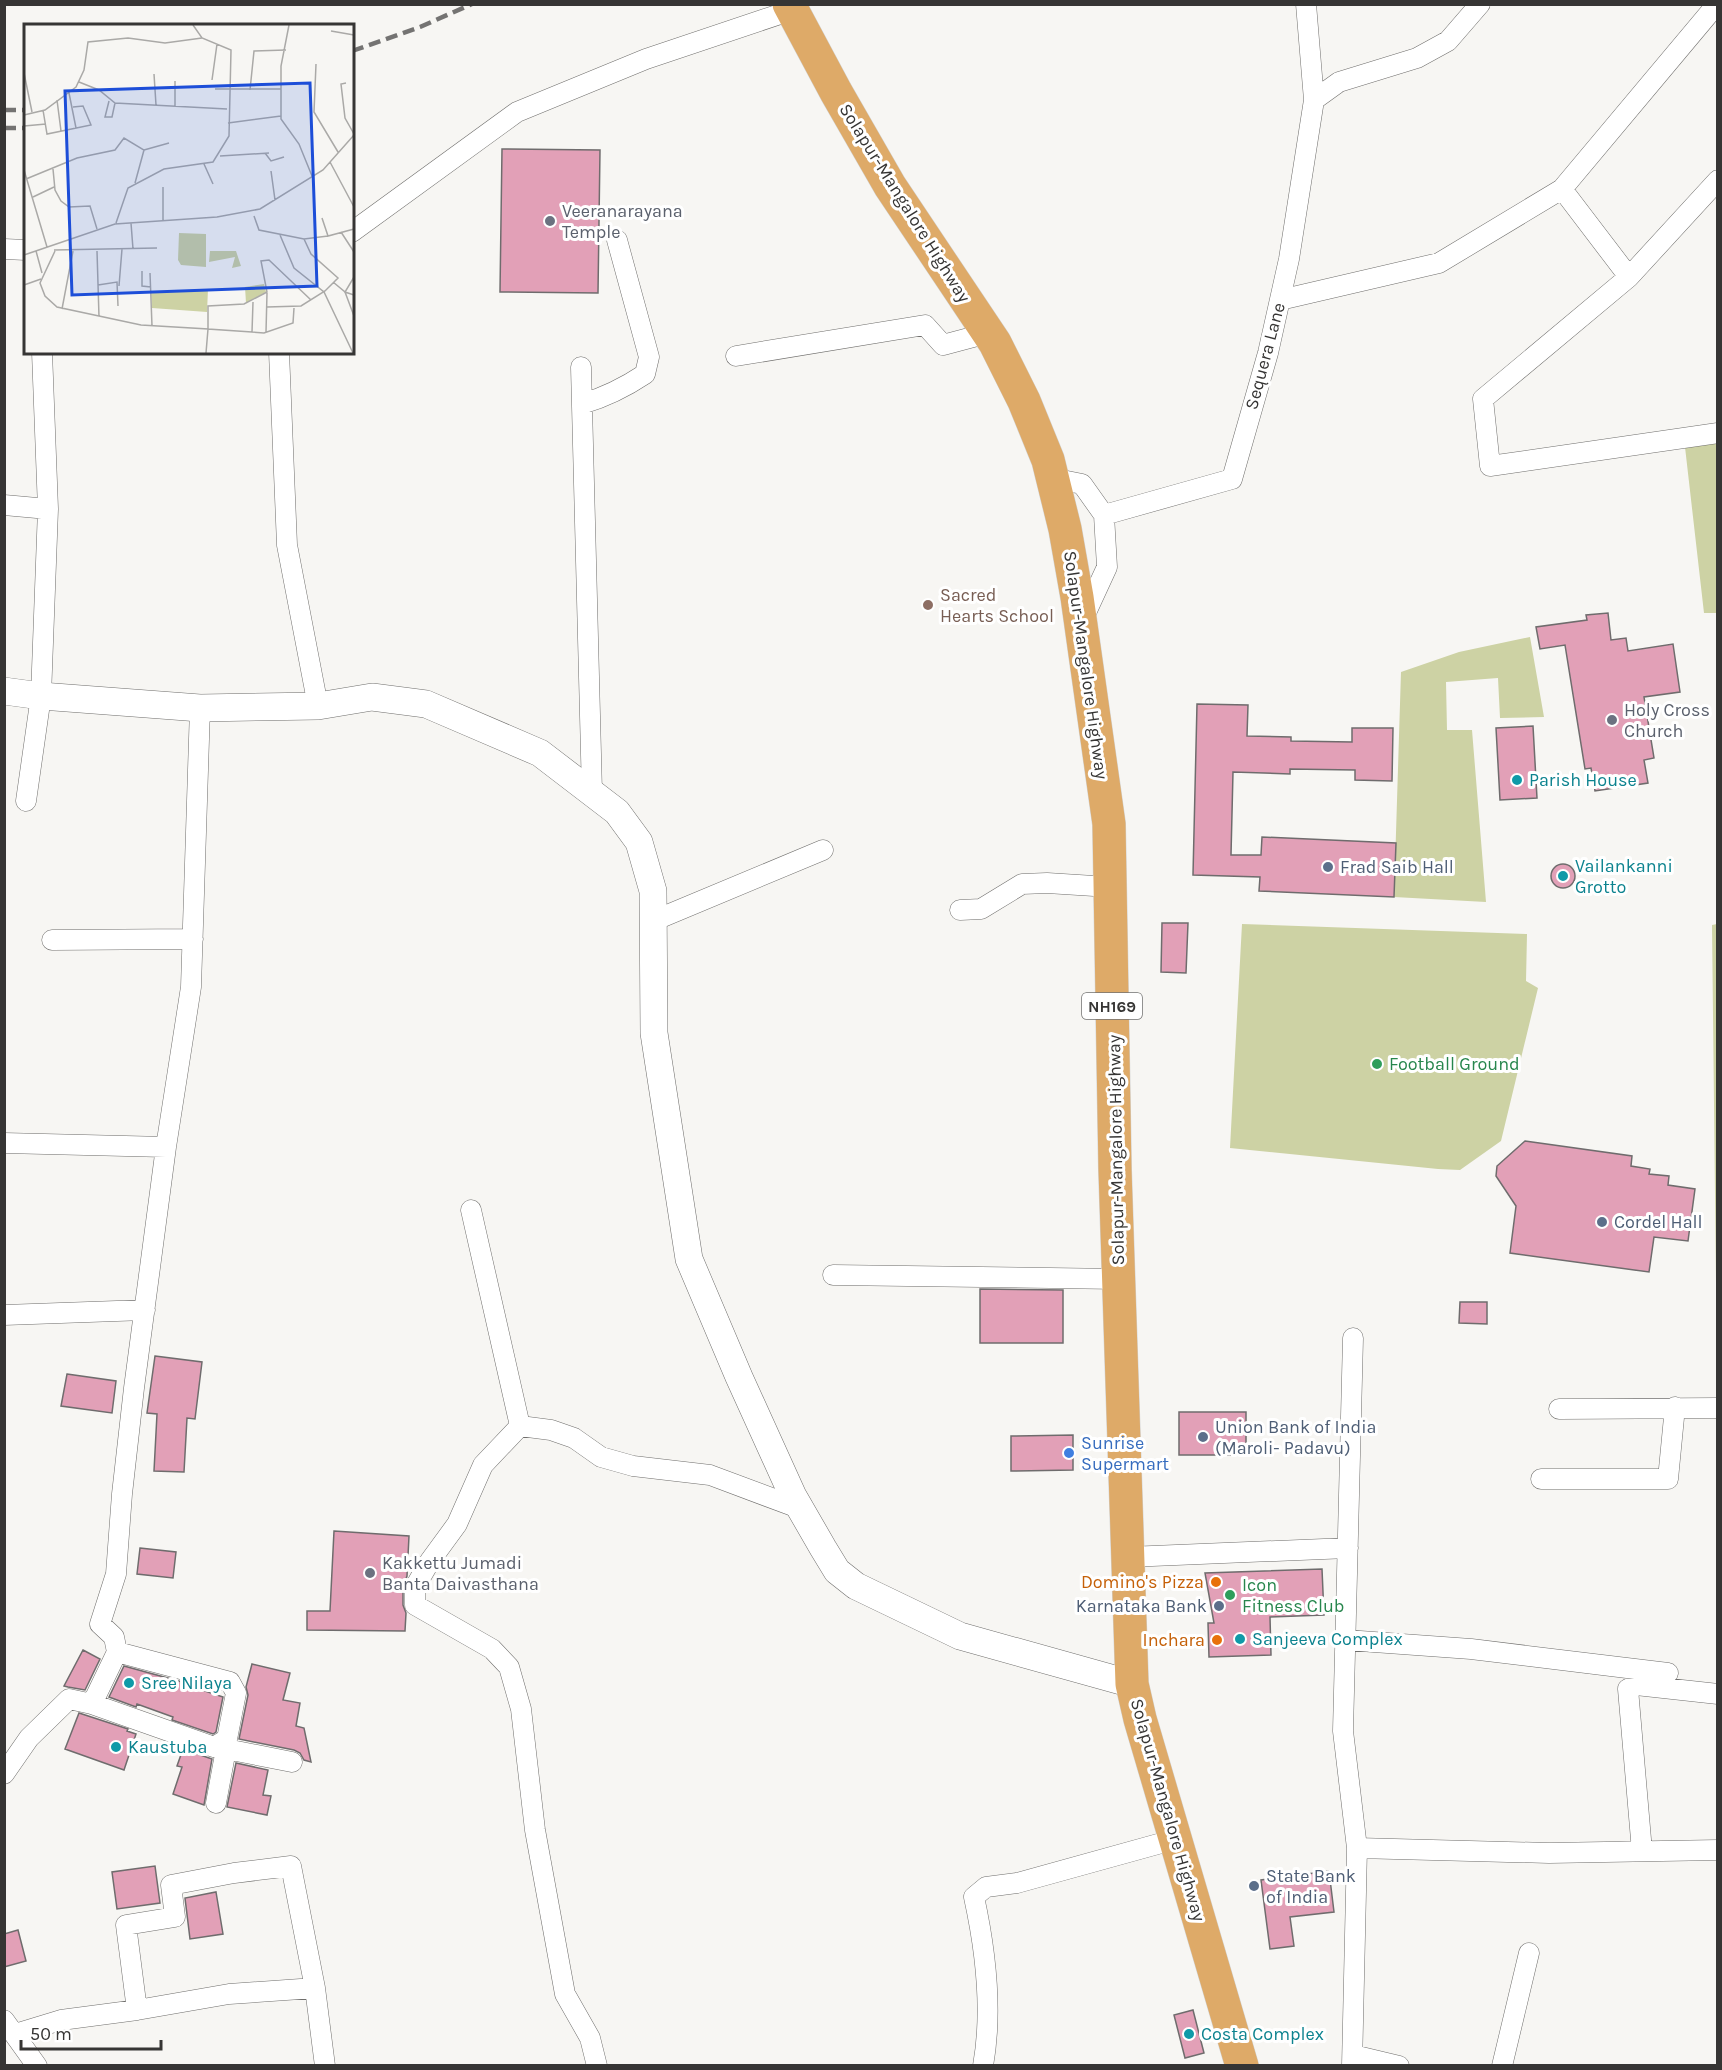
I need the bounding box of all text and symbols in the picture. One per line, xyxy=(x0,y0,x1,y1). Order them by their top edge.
inset map xyxy=(24,24,354,354)
street label: Solapur-Mangalore Highway xyxy=(835,99,976,307)
place label: Veeranarayana Temple xyxy=(562,200,683,243)
marker: Veeranarayana Temple xyxy=(543,214,557,228)
street label: Sequera Lane xyxy=(1240,300,1290,412)
street label: Solapur-Mangalore Highway xyxy=(1059,549,1113,781)
place label: Sacred Hearts School xyxy=(940,584,1054,627)
marker: Sacred Hearts School xyxy=(921,598,935,612)
place label: Holy Cross Church xyxy=(1624,699,1710,742)
marker: Holy Cross Church xyxy=(1605,713,1619,727)
place label: Parish House xyxy=(1529,769,1637,791)
marker: Parish House xyxy=(1510,773,1524,787)
place label: Vailankanni Grotto xyxy=(1575,855,1673,898)
place label: Frad Saib Hall xyxy=(1340,856,1454,878)
marker: Frad Saib Hall xyxy=(1321,860,1335,874)
marker: Vailankanni Grotto xyxy=(1556,869,1570,883)
road number: NH169 xyxy=(1082,993,1142,1019)
street label: Solapur-Mangalore Highway xyxy=(1103,1034,1129,1265)
place label: Football Ground xyxy=(1389,1053,1520,1075)
marker: Football Ground xyxy=(1370,1057,1384,1071)
place label: Cordel Hall xyxy=(1614,1211,1703,1233)
marker: Cordel Hall xyxy=(1595,1215,1609,1229)
place label: Union Bank of India (Maroli- Padavu) xyxy=(1215,1416,1376,1459)
marker: Union Bank of India (Maroli- Padavu) xyxy=(1196,1430,1210,1444)
place label: Sunrise Supermart xyxy=(1081,1432,1169,1475)
marker: Sunrise Supermart xyxy=(1062,1446,1076,1460)
place label: Kakkettu Jumadi Banta Daivasthana xyxy=(382,1552,539,1595)
marker: Kakkettu Jumadi Banta Daivasthana xyxy=(363,1566,377,1580)
place label: Domino's Pizza xyxy=(1081,1571,1204,1593)
place label: Icon Fitness Club xyxy=(1242,1574,1345,1617)
marker: Domino's Pizza xyxy=(1209,1575,1223,1589)
marker: Icon Fitness Club xyxy=(1223,1588,1237,1602)
place label: Karnataka Bank xyxy=(1076,1595,1207,1617)
marker: Karnataka Bank xyxy=(1212,1599,1226,1613)
place label: Sanjeeva Complex xyxy=(1252,1628,1403,1650)
place label: Inchara xyxy=(1143,1629,1205,1651)
marker: Sanjeeva Complex xyxy=(1233,1632,1247,1646)
marker: Inchara xyxy=(1210,1633,1224,1647)
place label: Sree Nilaya xyxy=(141,1672,232,1694)
marker: Sree Nilaya xyxy=(122,1676,136,1690)
street label: Solapur-Mangalore Highway xyxy=(1126,1696,1211,1924)
place label: Kaustuba xyxy=(128,1736,207,1758)
marker: Kaustuba xyxy=(109,1740,123,1754)
place label: State Bank of India xyxy=(1266,1865,1356,1908)
marker: State Bank of India xyxy=(1247,1879,1261,1893)
scale bar xyxy=(21,2013,160,2051)
text: 50 m xyxy=(30,2023,72,2045)
place label: Costa Complex xyxy=(1201,2023,1324,2045)
marker: Costa Complex xyxy=(1182,2027,1196,2041)

